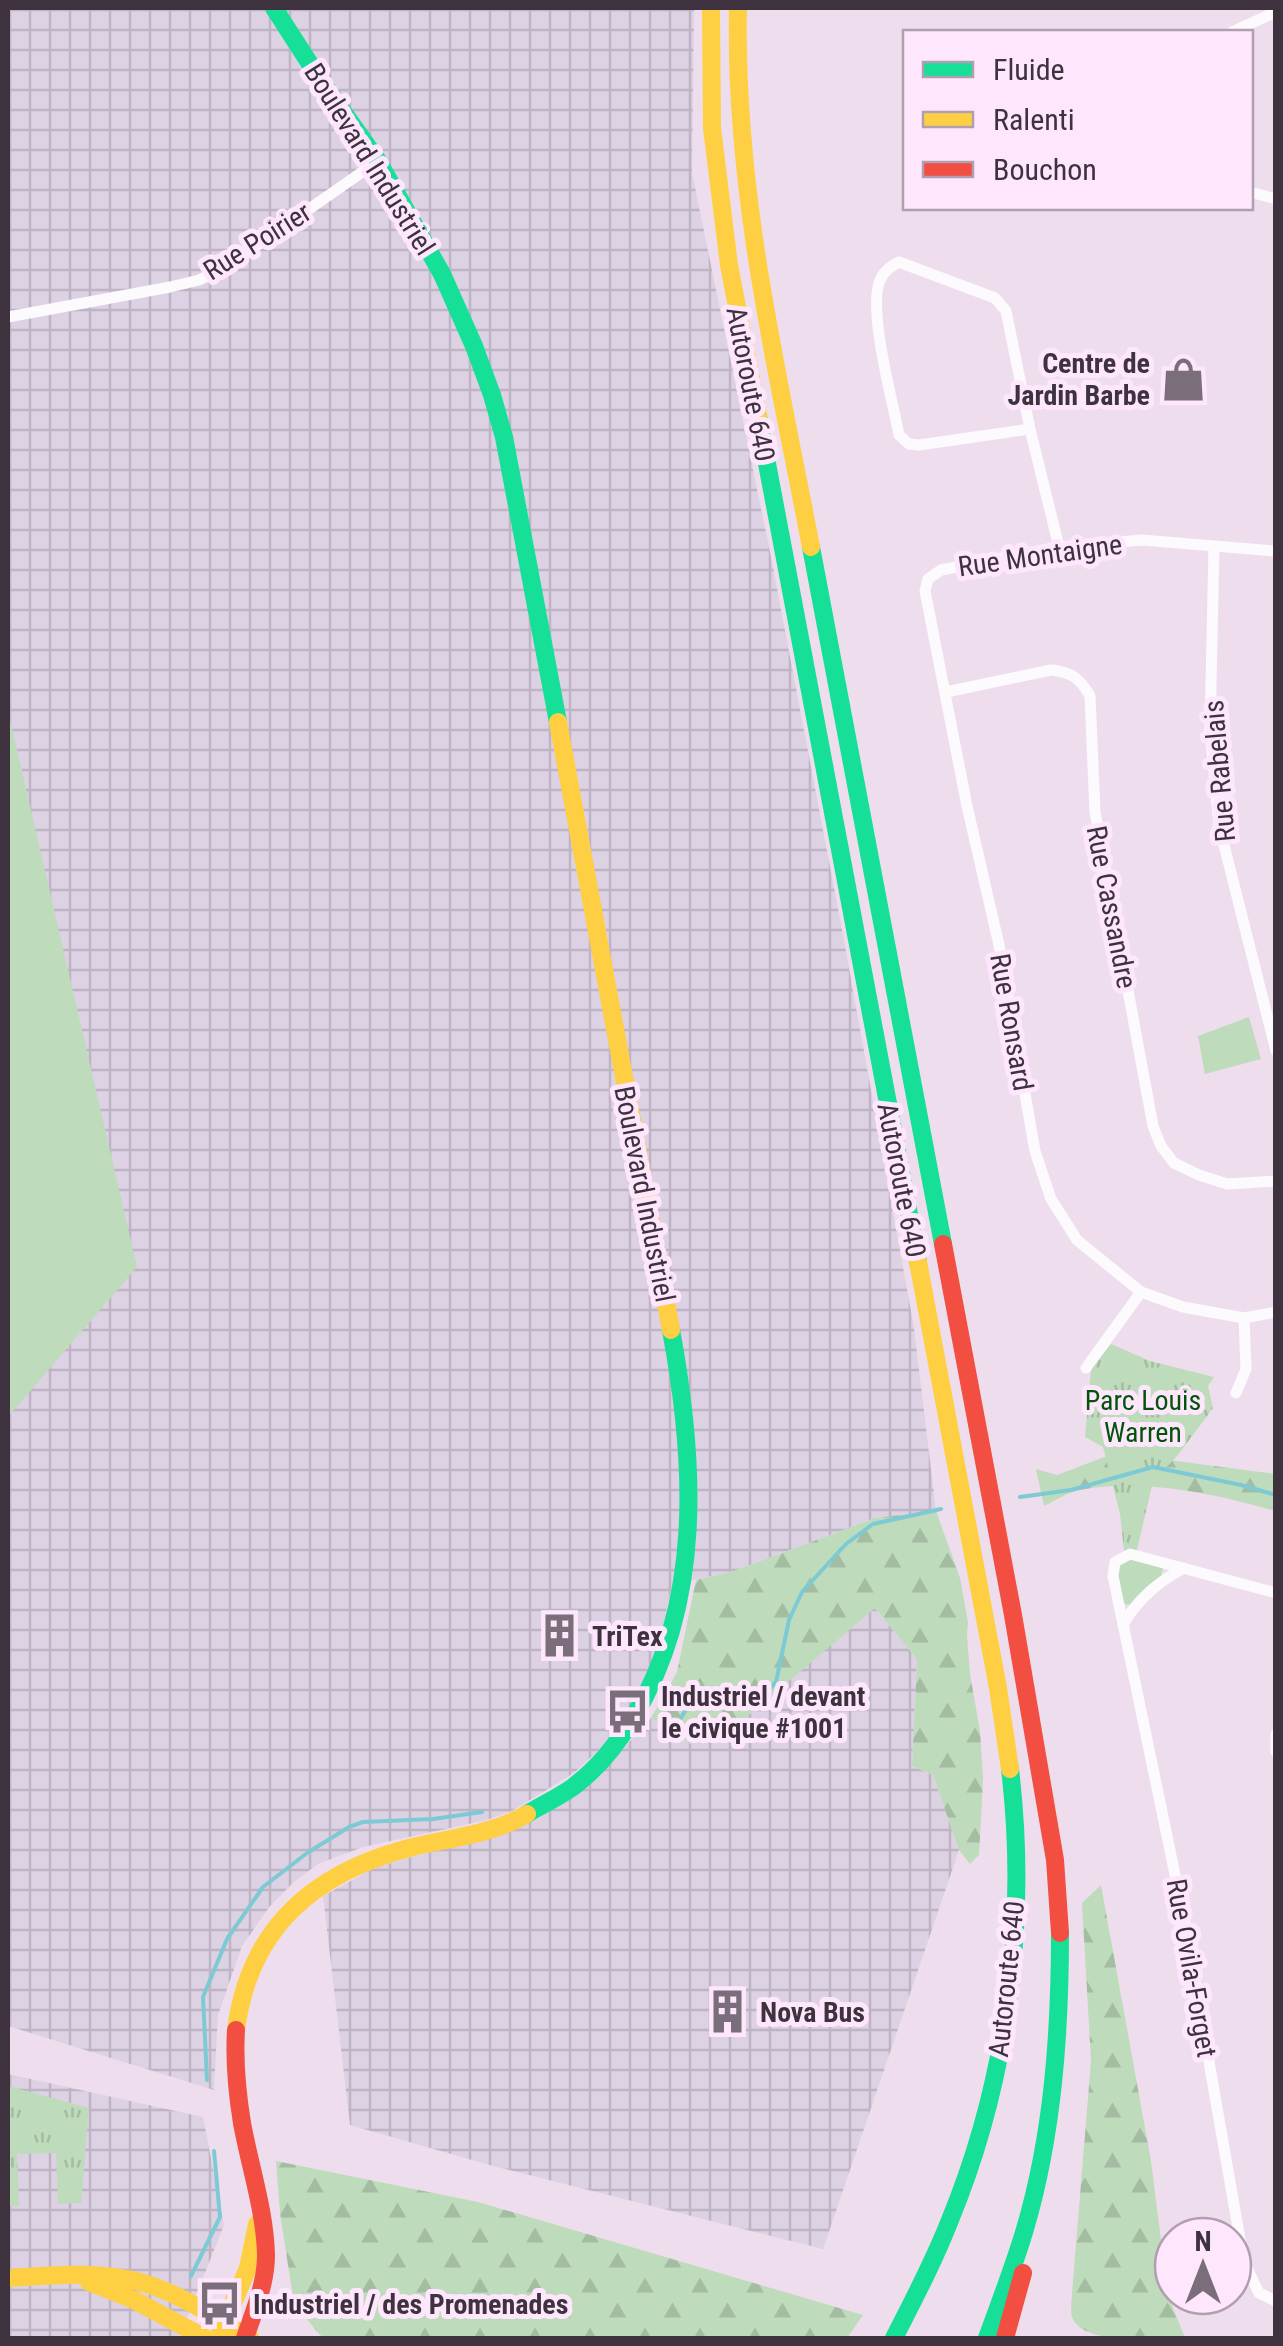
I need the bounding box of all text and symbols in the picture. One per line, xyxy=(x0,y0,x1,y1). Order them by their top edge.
legend xyxy=(903,30,1253,210)
text: Fluide xyxy=(993,52,1065,87)
street label: Boulevard Industriel xyxy=(297,57,442,261)
text: Ralenti xyxy=(993,102,1075,137)
text: Bouchon xyxy=(993,152,1097,187)
street label: Rue Poirier xyxy=(197,196,317,287)
street label: Autoroute 640 xyxy=(719,304,782,464)
place label: Centre de Jardin Barbe xyxy=(1007,347,1150,412)
shop icon: Centre de Jardin Barbe xyxy=(1159,355,1207,403)
street label: Rue Montaigne xyxy=(956,528,1124,583)
street label: Rue Rabelais xyxy=(1197,699,1242,843)
street label: Rue Cassandre xyxy=(1080,823,1143,991)
street label: Rue Ronsard xyxy=(983,951,1040,1093)
street label: Boulevard Industriel xyxy=(607,1083,682,1305)
street label: Autoroute 640 xyxy=(870,1100,933,1260)
park label: Parc Louis Warren xyxy=(1085,1384,1201,1449)
building icon: TriTex xyxy=(535,1612,583,1660)
place label: TriTex xyxy=(592,1620,663,1653)
place label: Industriel / devant le civique #1001 xyxy=(661,1680,865,1745)
bus stop icon: Industriel / devant le civique #1001 xyxy=(604,1688,652,1736)
street label: Rue Ovila-Forget xyxy=(1160,1876,1223,2060)
street label: Autoroute 640 xyxy=(982,1899,1031,2059)
building icon: Nova Bus xyxy=(703,1988,751,2036)
place label: Nova Bus xyxy=(760,1996,865,2029)
north arrow xyxy=(1153,2216,1253,2316)
text: N xyxy=(1194,2225,1212,2258)
bus stop icon: Industriel / des Promenades xyxy=(196,2280,244,2328)
place label: Industriel / des Promenades xyxy=(253,2288,568,2321)

